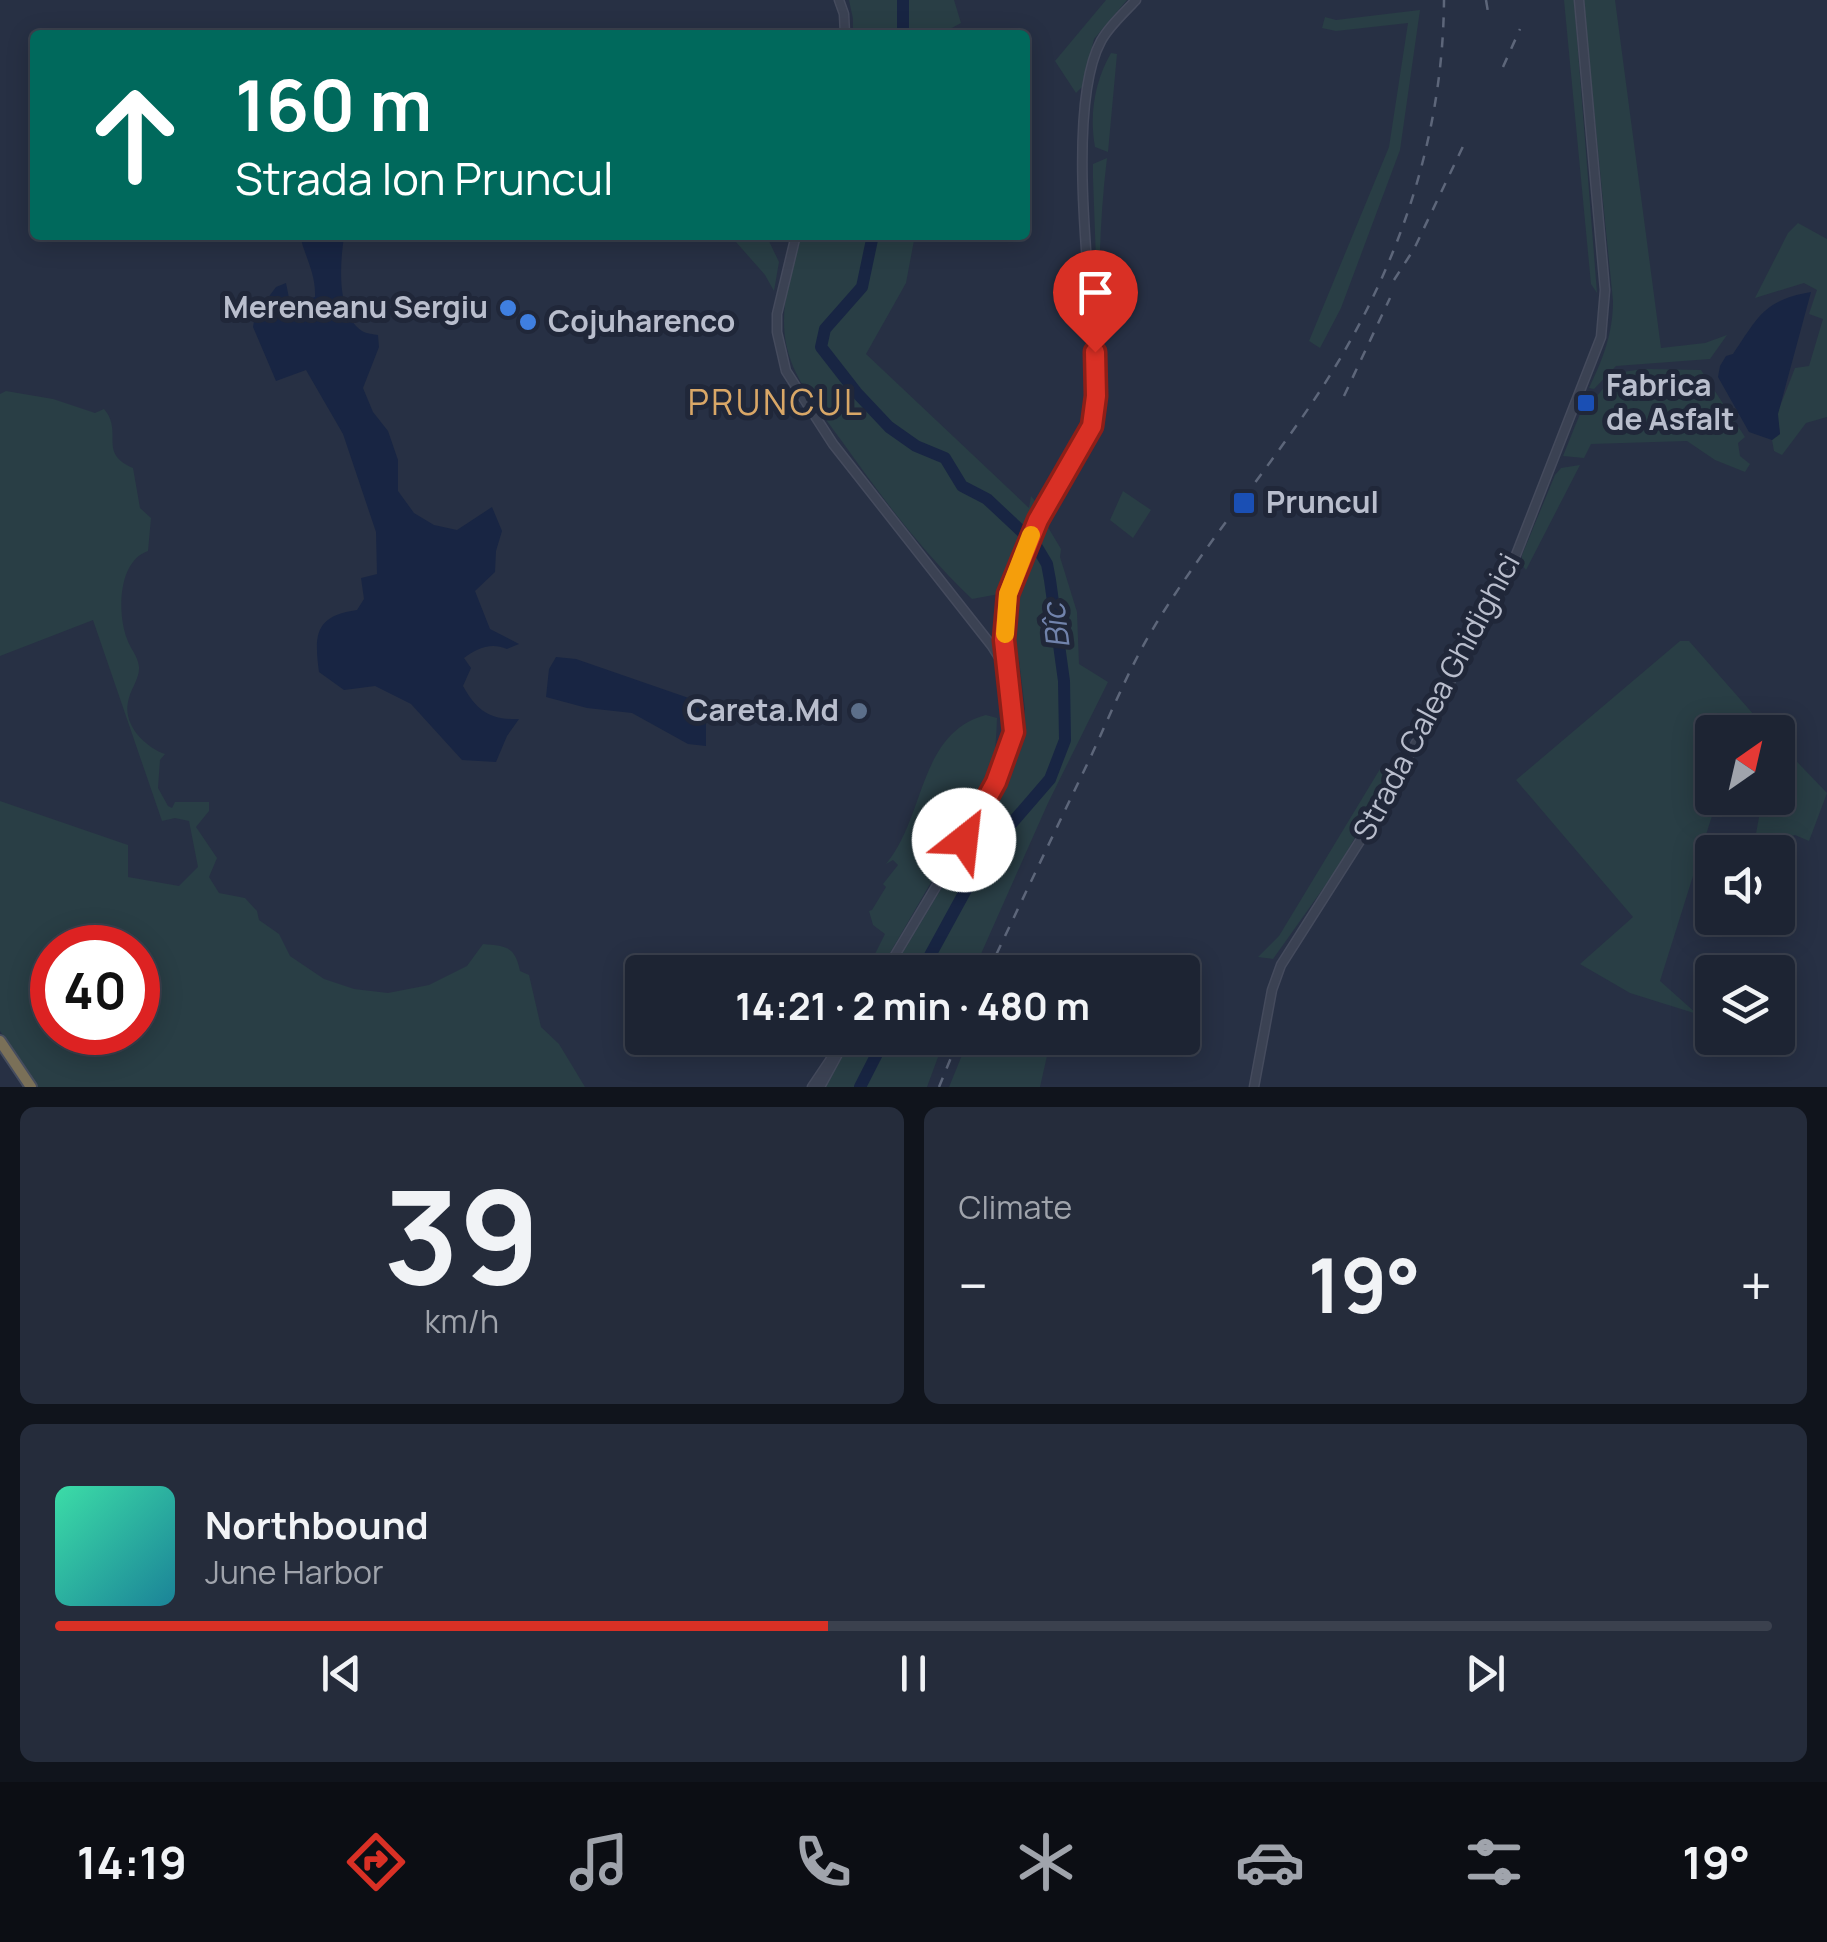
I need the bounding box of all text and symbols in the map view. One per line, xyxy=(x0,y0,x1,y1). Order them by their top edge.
text: 160 m xyxy=(235,56,432,152)
icon: ahead xyxy=(70,70,200,200)
text: Strada Ion Pruncul xyxy=(235,147,613,209)
pin xyxy=(1053,250,1138,353)
icon: arrive xyxy=(1068,265,1123,320)
place label: Mereneanu Sergiu xyxy=(223,286,488,327)
marker: Mereneanu Sergiu xyxy=(497,297,519,319)
place label: Cojuharenco xyxy=(548,300,735,341)
marker: Cojuharenco xyxy=(517,311,539,333)
place label: Fabrica de Asfalt xyxy=(1606,364,1735,439)
district label: PRUNCUL xyxy=(688,378,864,426)
marker: Fabrica de Asfalt xyxy=(1575,392,1597,414)
place label: Pruncul xyxy=(1266,481,1379,522)
marker: Pruncul xyxy=(1231,490,1257,516)
street label: Strada Calea Ghidighici xyxy=(1343,546,1529,847)
water label: Bîc xyxy=(1030,599,1080,651)
place label: Careta.Md xyxy=(686,689,839,730)
marker: Careta.Md xyxy=(848,700,870,722)
north arrow xyxy=(1695,715,1795,815)
map controls xyxy=(1695,715,1795,1055)
position arrow xyxy=(912,788,1016,892)
button: sound xyxy=(1695,835,1795,935)
speed limit sign: 40 xyxy=(30,925,160,1055)
button: layers xyxy=(1695,955,1795,1055)
text: 14:21 · 2 min · 480 m xyxy=(735,979,1090,1031)
text: 39 xyxy=(384,1145,540,1323)
text: Climate xyxy=(959,1185,1072,1229)
text: 19° xyxy=(1308,1233,1421,1336)
text: − xyxy=(959,1247,988,1323)
text: + xyxy=(1740,1247,1772,1323)
text: km/h xyxy=(425,1299,499,1343)
text: Northbound xyxy=(205,1498,429,1550)
text: June Harbor xyxy=(205,1550,383,1594)
icon: previous xyxy=(314,1646,369,1701)
icon: pause xyxy=(886,1646,941,1701)
icon: next xyxy=(1458,1646,1513,1701)
icon: directions xyxy=(341,1827,411,1897)
icon: music xyxy=(564,1827,634,1897)
icon: phone xyxy=(788,1827,858,1897)
icon: climate xyxy=(1011,1827,1081,1897)
icon: car xyxy=(1235,1827,1305,1897)
icon: filters xyxy=(1459,1827,1529,1897)
text: 14:19 xyxy=(77,1831,187,1893)
text: 19° xyxy=(1682,1831,1750,1893)

